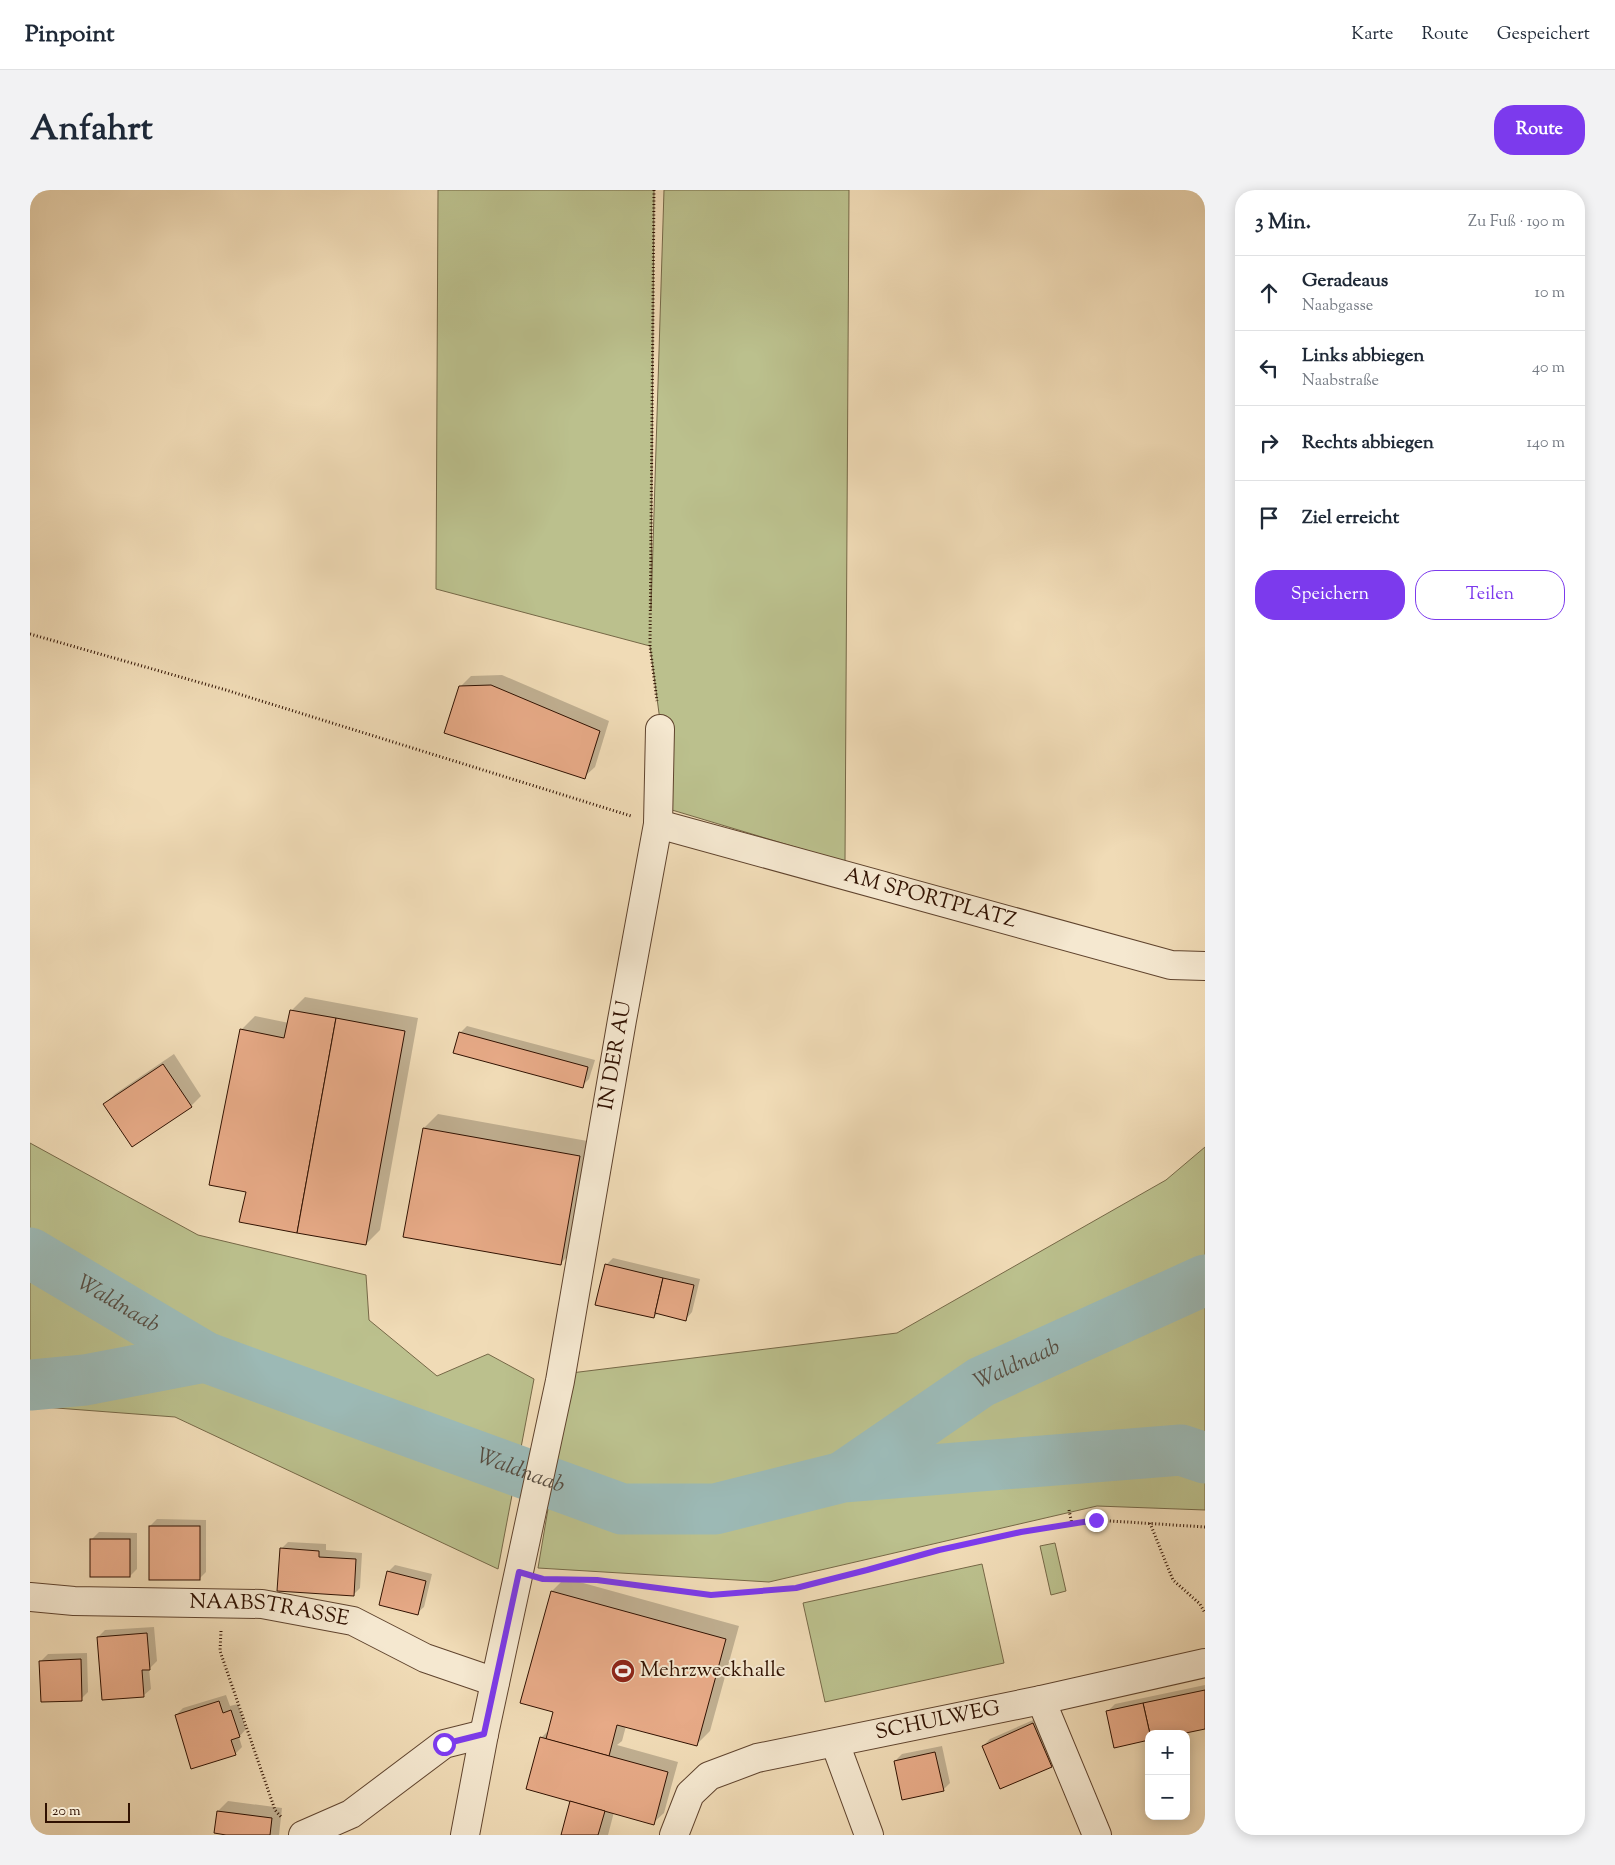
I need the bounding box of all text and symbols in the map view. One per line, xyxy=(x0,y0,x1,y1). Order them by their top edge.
text: Pinpoint xyxy=(25,18,114,52)
text: Karte xyxy=(1351,22,1394,48)
text: Route xyxy=(1422,22,1469,48)
text: Gespeichert xyxy=(1497,22,1590,48)
text: Anfahrt xyxy=(30,105,153,156)
button: Route xyxy=(1494,105,1585,155)
text: 3 Min. xyxy=(1255,208,1311,238)
text: Zu Fuß · 190 m xyxy=(1468,211,1565,234)
text: Geradeaus xyxy=(1302,268,1388,295)
icon: ahead xyxy=(1255,279,1283,307)
text: 10 m xyxy=(1535,282,1565,305)
text: Naabgasse xyxy=(1302,295,1373,318)
text: Links abbiegen xyxy=(1302,343,1425,370)
icon: left xyxy=(1255,354,1283,382)
text: 40 m xyxy=(1532,357,1565,380)
text: Naabstraße xyxy=(1302,370,1379,393)
icon: right xyxy=(1255,429,1283,457)
text: Rechts abbiegen xyxy=(1302,430,1434,457)
text: 140 m xyxy=(1527,432,1565,455)
icon: arrive xyxy=(1255,504,1283,532)
text: Ziel erreicht xyxy=(1302,505,1399,532)
button: Speichern xyxy=(1255,570,1405,620)
button: Teilen xyxy=(1415,570,1565,620)
street label: AM SPORTPLATZ xyxy=(840,861,1020,937)
street label: IN DER AU xyxy=(592,999,640,1112)
water label: Waldnaab xyxy=(70,1268,165,1342)
water label: Waldnaab xyxy=(969,1332,1066,1399)
water label: Waldnaab xyxy=(471,1441,569,1503)
route end xyxy=(1085,1509,1108,1532)
street label: NAABSTRASSE xyxy=(189,1588,352,1635)
place label: Mehrzweckhalle xyxy=(640,1656,786,1686)
sports icon: Mehrzweckhalle xyxy=(610,1658,636,1684)
street label: SCHULWEG xyxy=(873,1694,1003,1748)
map controls xyxy=(1145,1730,1190,1820)
button: + xyxy=(1145,1730,1190,1775)
route start xyxy=(433,1733,456,1756)
button: − xyxy=(1145,1775,1190,1820)
scale bar xyxy=(45,1800,130,1823)
text: 20 m xyxy=(52,1802,81,1822)

